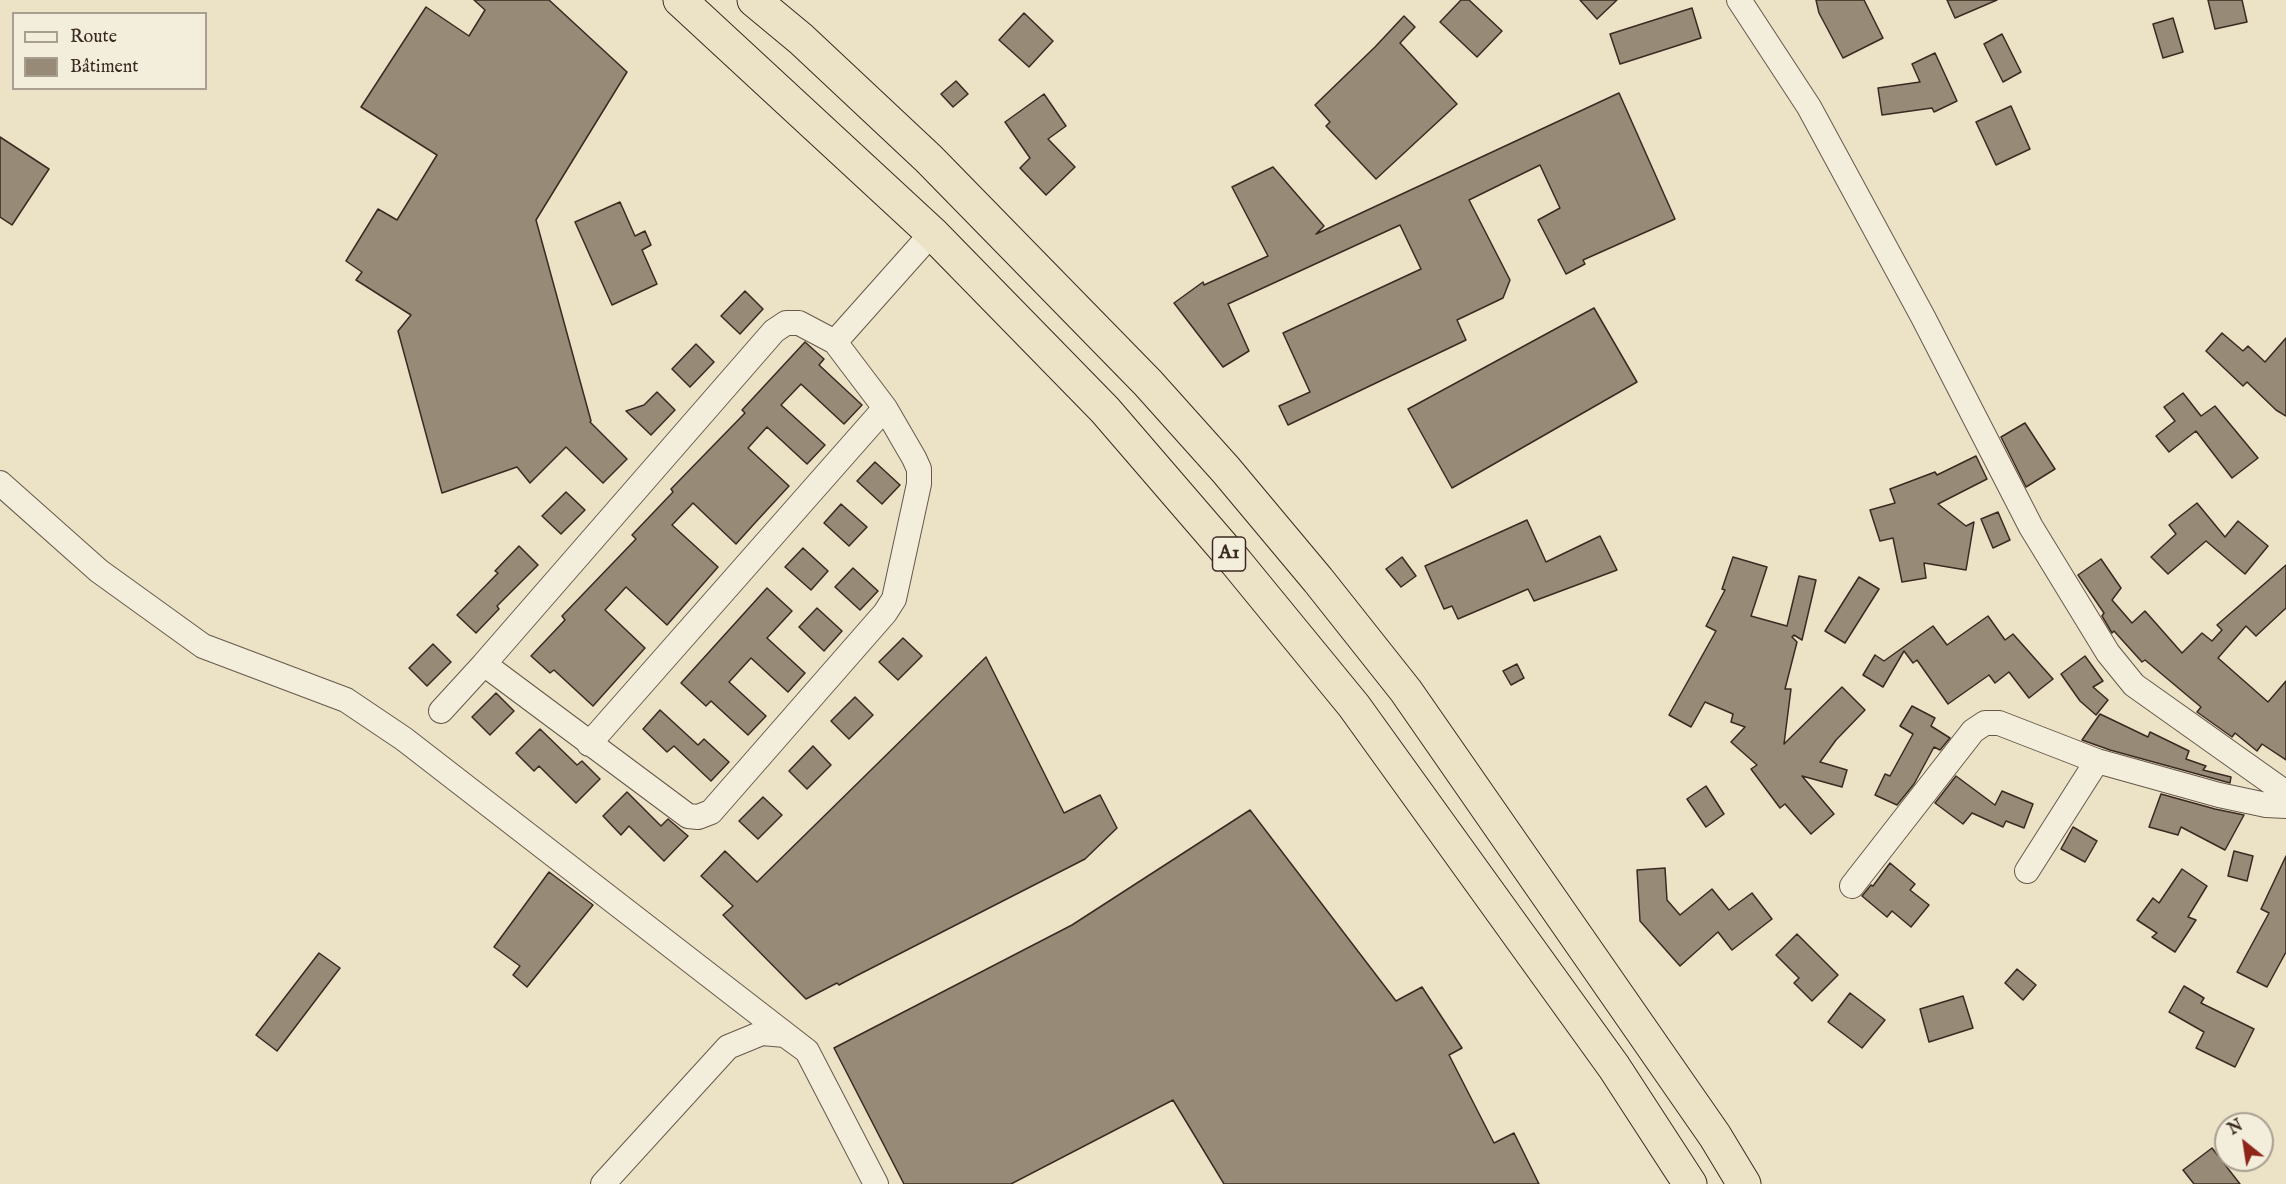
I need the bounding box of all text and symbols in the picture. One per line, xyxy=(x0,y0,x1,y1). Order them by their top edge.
legend xyxy=(12,12,207,90)
text: Route xyxy=(70,26,117,49)
text: Bâtiment xyxy=(70,56,139,79)
road number: A1 xyxy=(1212,537,1246,571)
north arrow xyxy=(2214,1112,2274,1172)
text: N xyxy=(2225,1116,2247,1140)

